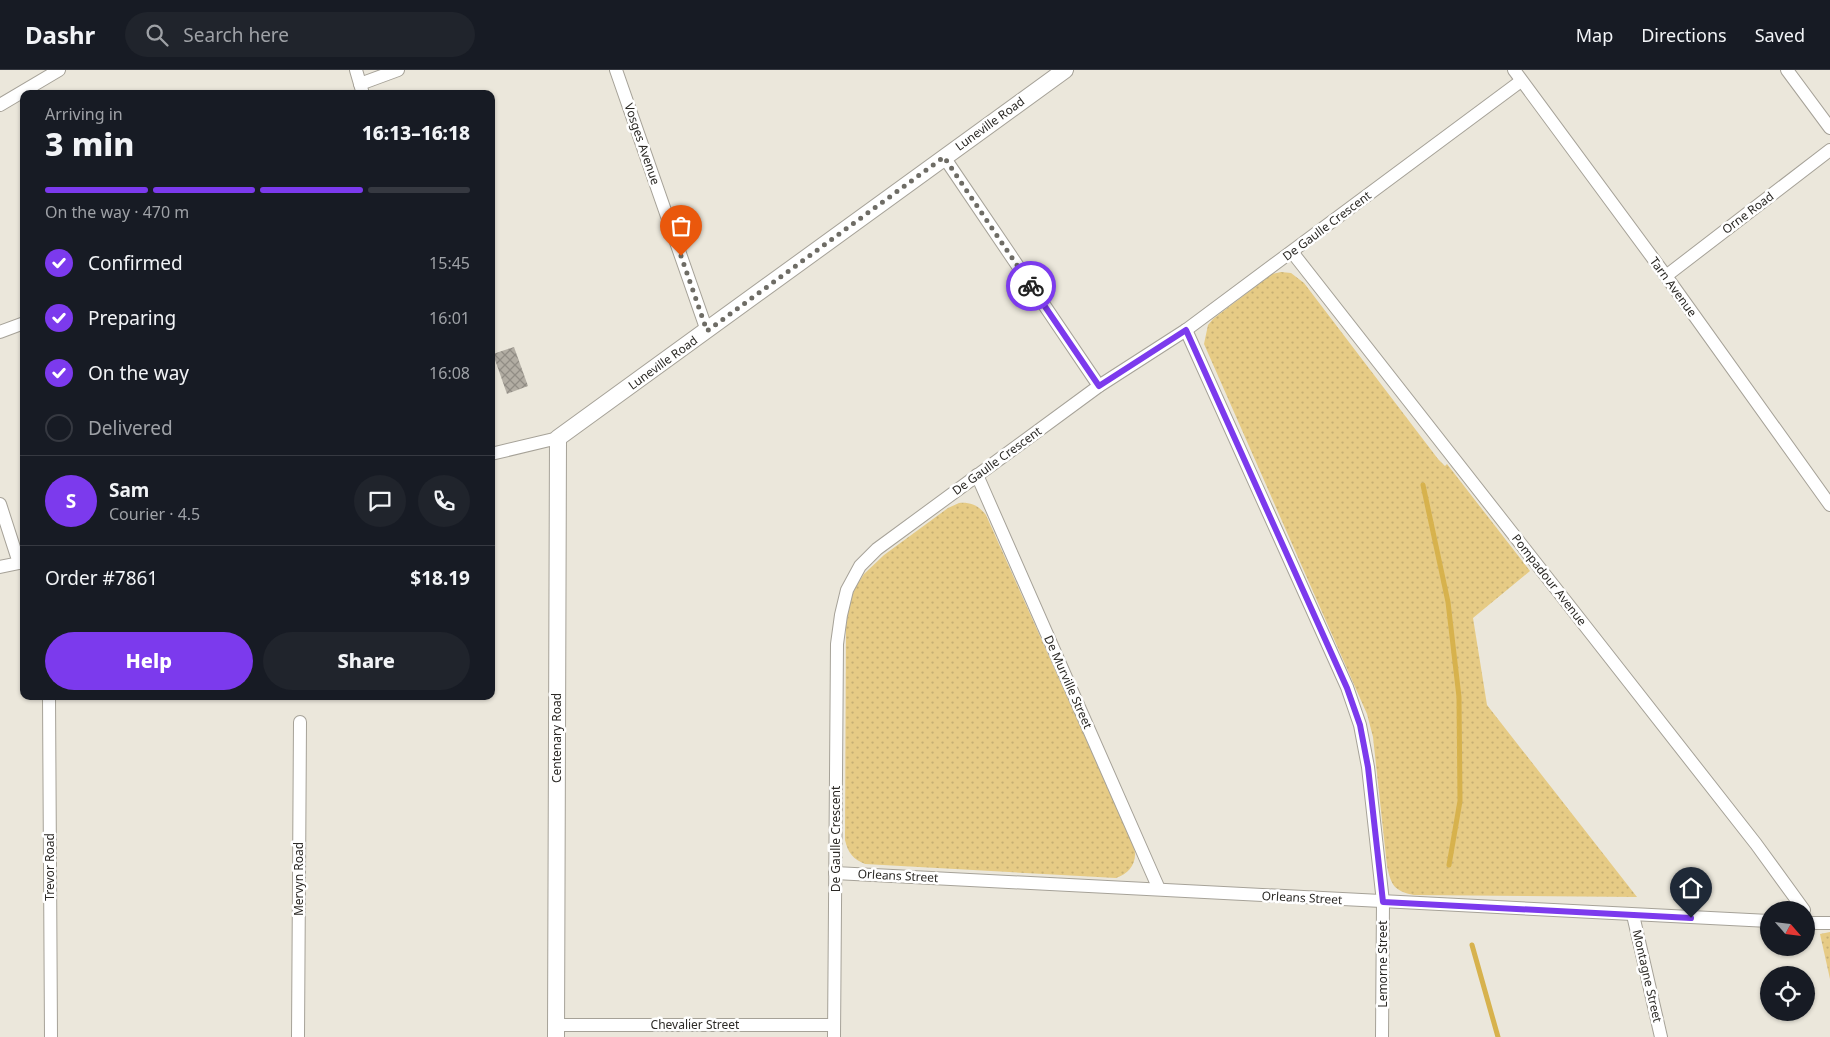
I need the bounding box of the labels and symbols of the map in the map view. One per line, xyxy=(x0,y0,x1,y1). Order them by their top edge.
street label: Luneville Road xyxy=(952,93,1028,155)
street label: Vosges Avenue xyxy=(621,101,664,187)
street label: De Gaulle Crescent xyxy=(1279,186,1375,265)
street label: Orne Road xyxy=(1718,188,1777,238)
pin xyxy=(660,205,702,256)
street label: Tarn Avenue xyxy=(1646,253,1701,320)
courier xyxy=(1006,261,1056,311)
street label: Luneville Road xyxy=(625,332,701,394)
street label: De Gaulle Crescent xyxy=(949,422,1045,499)
street label: Pompadour Avenue xyxy=(1508,530,1591,629)
street label: De Murville Street xyxy=(1040,632,1097,732)
street label: Centenary Road xyxy=(548,693,565,783)
street label: De Gaulle Crescent xyxy=(827,785,844,892)
street label: Trevor Road xyxy=(41,833,58,901)
street label: Mervyn Road xyxy=(290,842,307,916)
street label: Orleans Street xyxy=(857,865,939,886)
pin xyxy=(1670,867,1712,918)
street label: Orleans Street xyxy=(1261,887,1343,908)
north arrow xyxy=(1760,901,1815,956)
street label: Lemorne Street xyxy=(1374,920,1391,1008)
street label: Montagne Street xyxy=(1629,928,1667,1025)
street label: Chevalier Street xyxy=(651,1016,740,1033)

